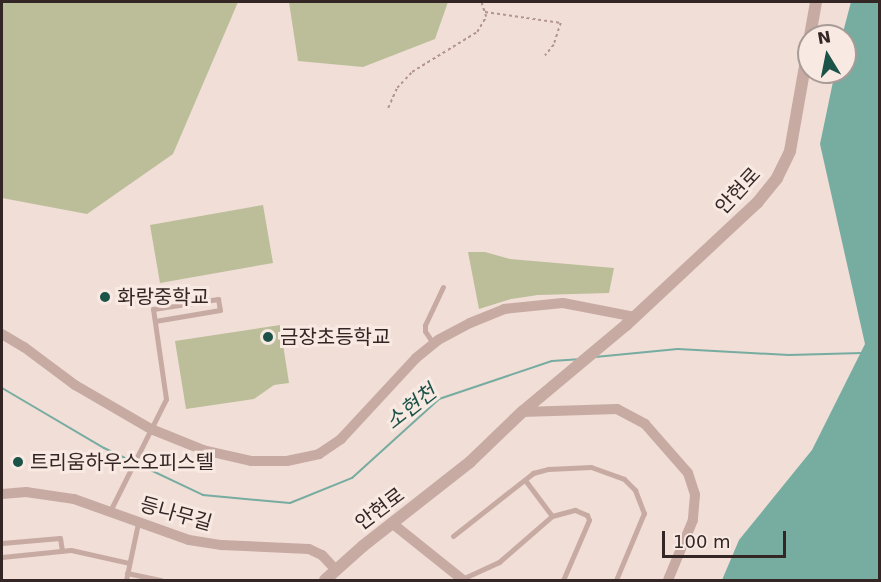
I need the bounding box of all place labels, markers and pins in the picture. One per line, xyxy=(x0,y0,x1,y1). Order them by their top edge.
place label: 화랑중학교 xyxy=(117,285,209,309)
marker: 화랑중학교 xyxy=(98,290,112,304)
place label: 금장초등학교 xyxy=(280,325,390,349)
marker: 금장초등학교 xyxy=(261,330,275,344)
place label: 트리움하우스오피스텔 xyxy=(30,450,214,474)
marker: 트리움하우스오피스텔 xyxy=(11,455,25,469)

